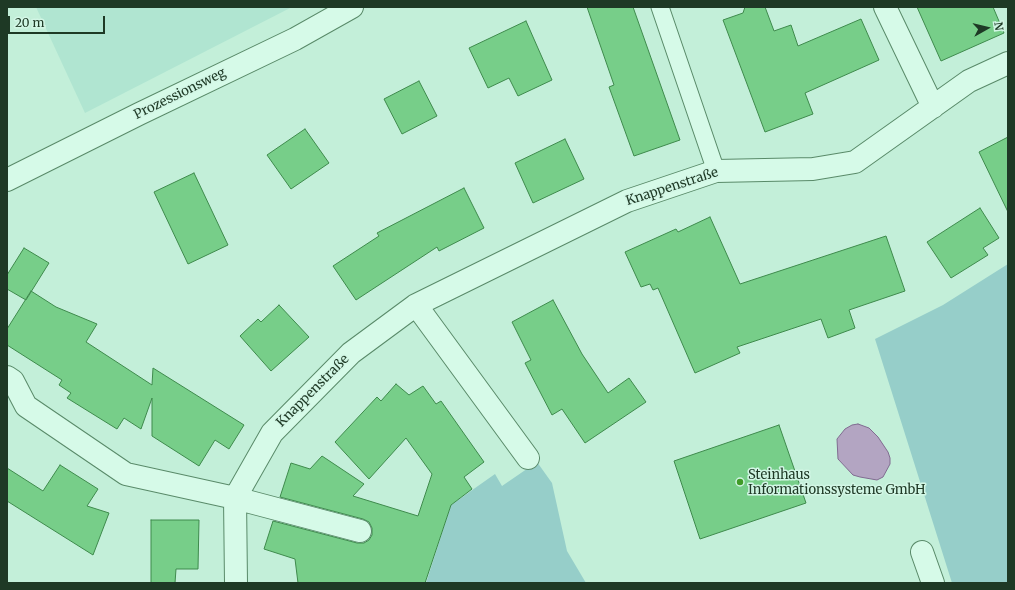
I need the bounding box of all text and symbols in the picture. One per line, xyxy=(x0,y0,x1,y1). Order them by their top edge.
scale bar xyxy=(10,8,107,34)
north arrow xyxy=(967,8,1007,48)
text: 20 m xyxy=(15,15,44,30)
text: N xyxy=(991,21,1006,32)
street label: Prozessionsweg xyxy=(132,65,228,123)
street label: Knappenstraße xyxy=(624,165,720,209)
street label: Knappenstraße xyxy=(273,351,353,431)
place label: Steinhaus Informationssysteme GmbH xyxy=(748,467,925,498)
marker: Steinhaus Informationssysteme GmbH xyxy=(735,477,745,487)

